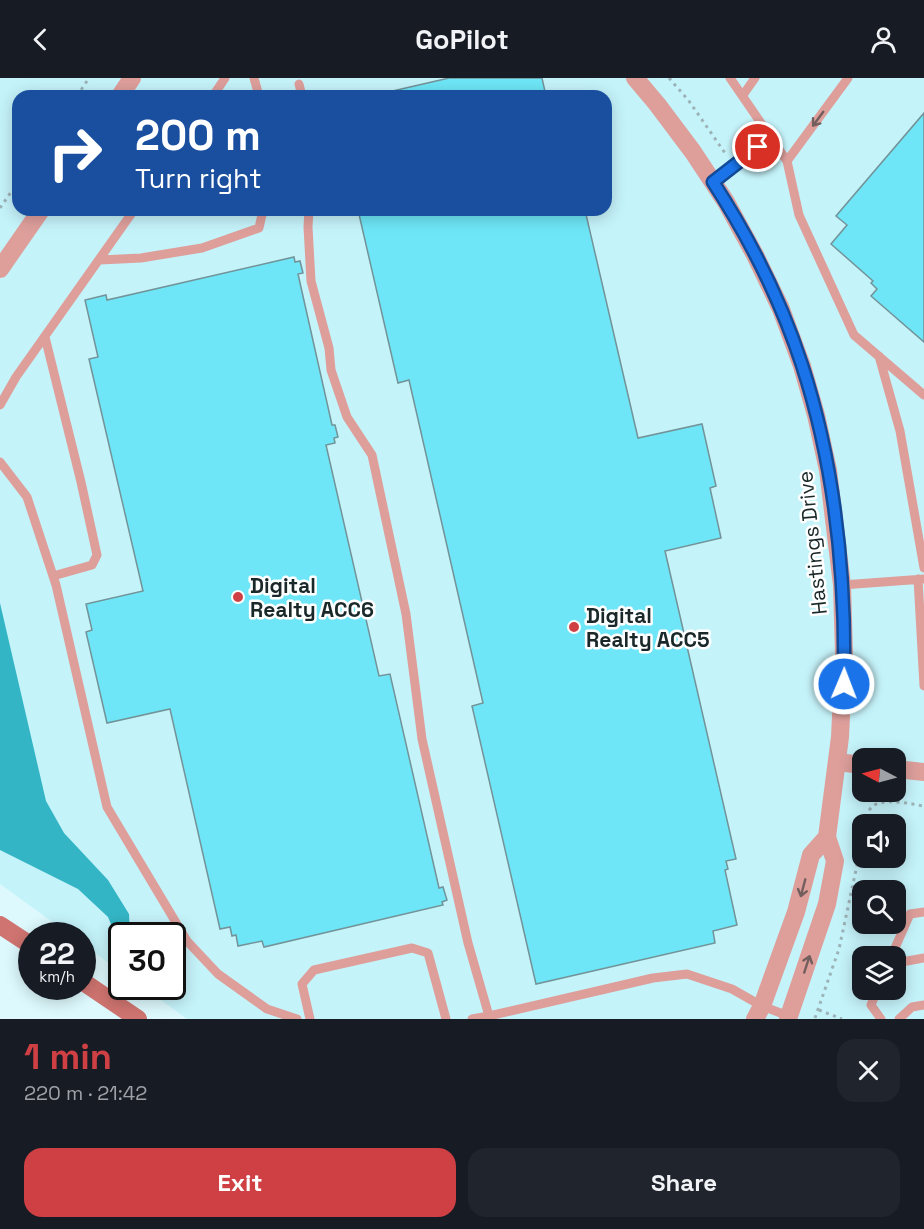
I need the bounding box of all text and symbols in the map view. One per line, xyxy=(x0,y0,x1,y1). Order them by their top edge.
text: GoPilot xyxy=(415,22,509,57)
icon: back xyxy=(24,23,57,56)
icon: person xyxy=(867,23,900,56)
text: 200 m xyxy=(135,109,261,162)
one-way arrow xyxy=(812,111,824,127)
icon: right xyxy=(36,114,114,192)
pin xyxy=(732,121,783,172)
icon: arrive xyxy=(741,130,774,163)
text: Turn right xyxy=(135,161,262,196)
street label: Hastings Drive xyxy=(791,470,833,616)
place label: Digital Realty ACC6 xyxy=(250,572,374,623)
marker: Digital Realty ACC6 xyxy=(231,590,245,604)
place label: Digital Realty ACC5 xyxy=(586,602,710,653)
marker: Digital Realty ACC5 xyxy=(567,620,581,634)
position arrow xyxy=(812,652,876,716)
north arrow xyxy=(852,748,906,802)
map controls xyxy=(852,748,906,1000)
button: sound xyxy=(852,814,906,868)
one-way arrow xyxy=(796,878,808,897)
button: search xyxy=(852,880,906,934)
speed limit sign: 30 xyxy=(108,922,186,1000)
text: 22 xyxy=(39,934,75,973)
button: layers xyxy=(852,946,906,1000)
one-way arrow xyxy=(802,955,813,974)
text: km/h xyxy=(39,967,75,986)
text: 1 min xyxy=(24,1034,112,1080)
button: close xyxy=(837,1039,900,1102)
text: 220 m · 21:42 xyxy=(24,1080,147,1106)
button: Exit xyxy=(24,1148,456,1217)
button: Share xyxy=(468,1148,900,1217)

